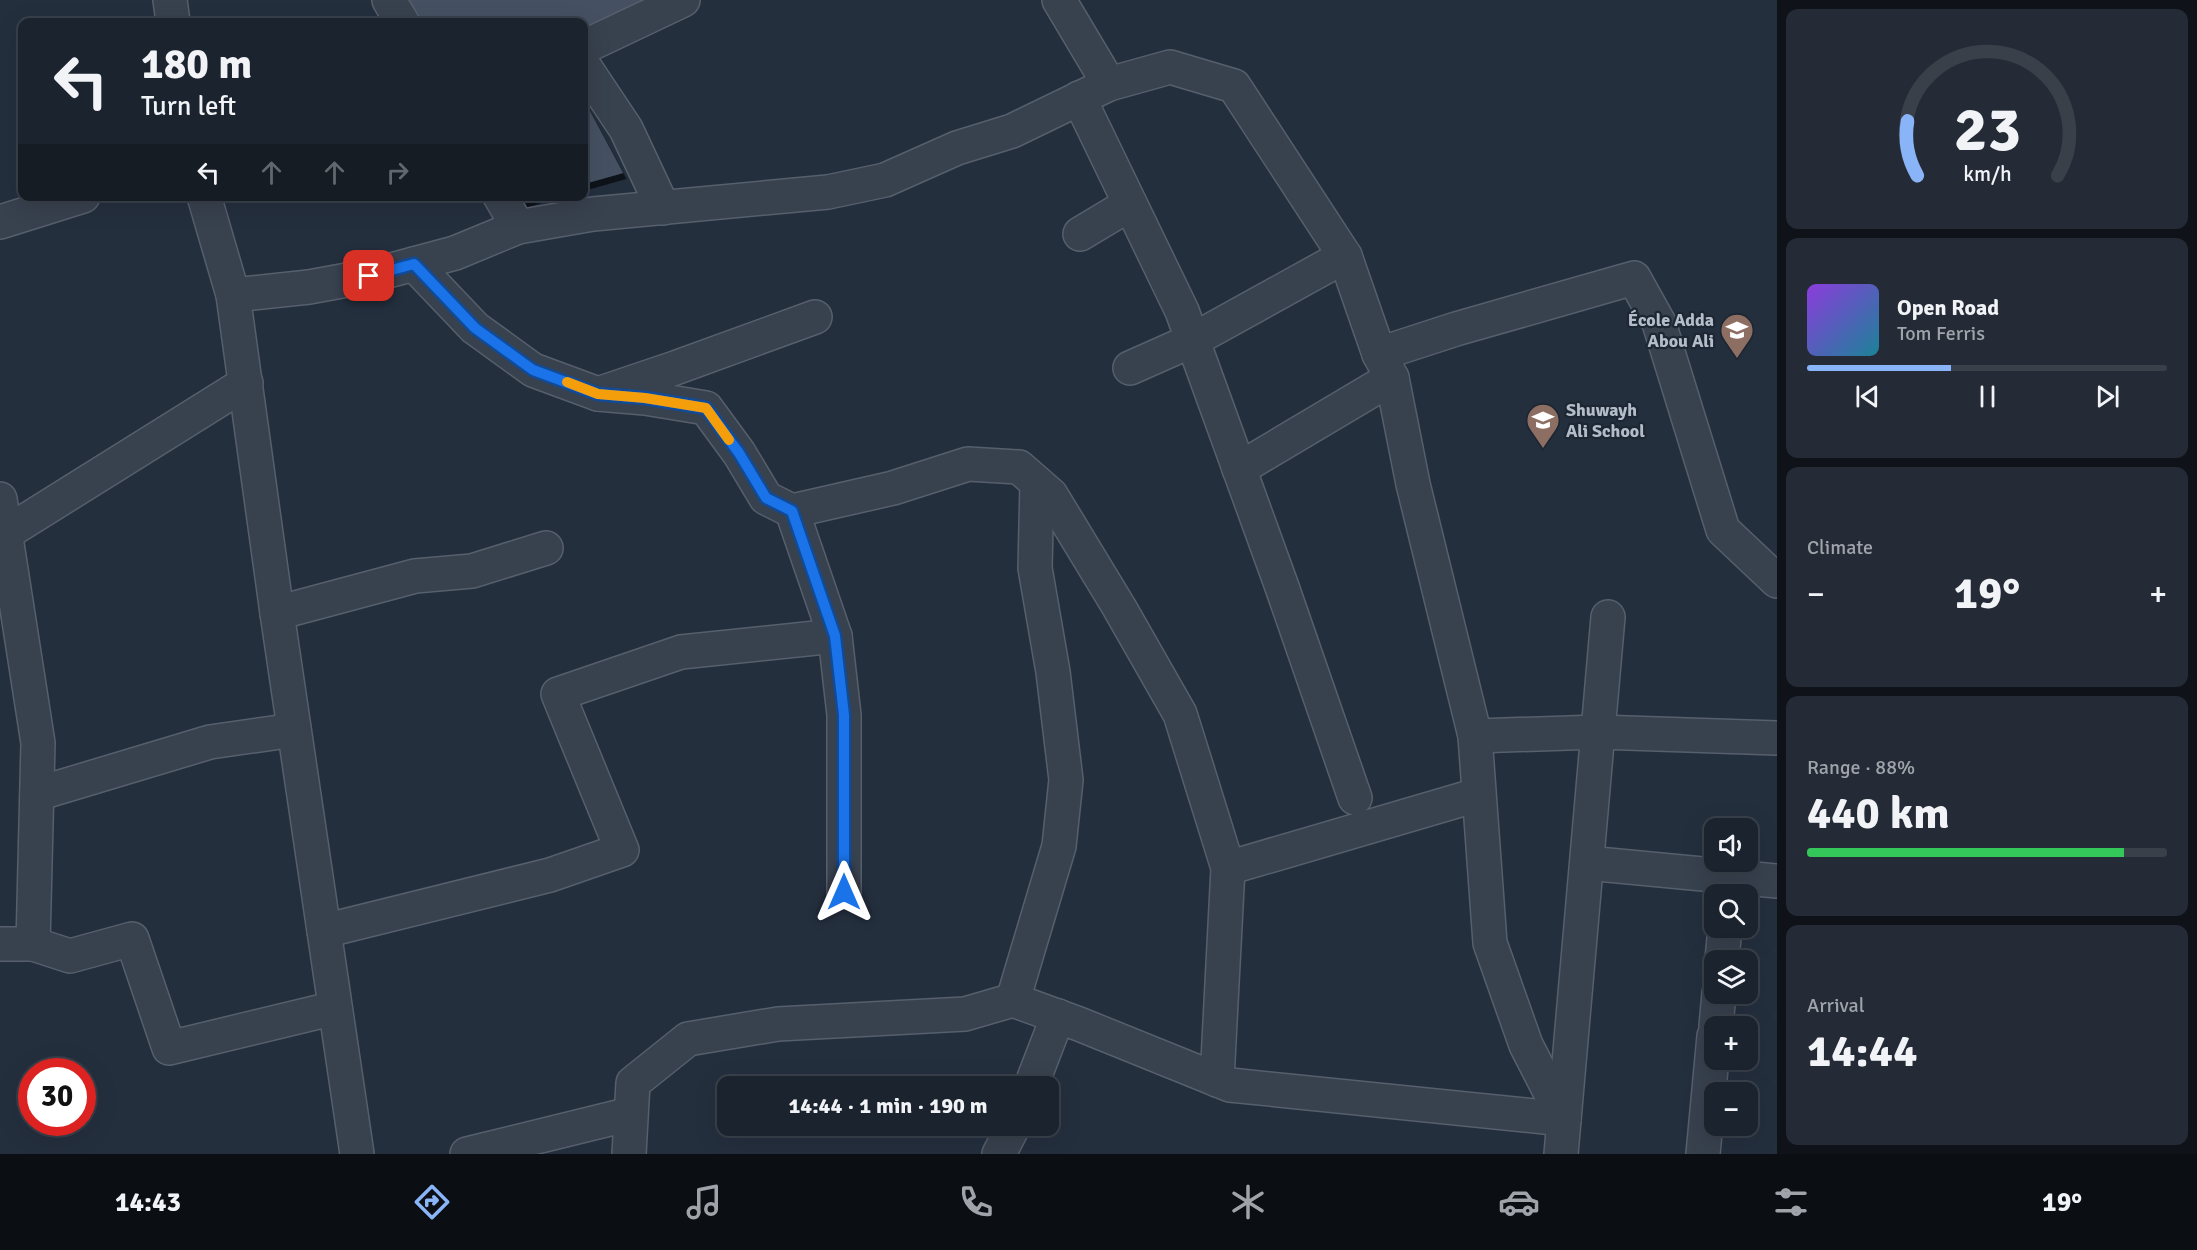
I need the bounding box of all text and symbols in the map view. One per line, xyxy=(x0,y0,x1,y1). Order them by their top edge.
text: 180 m xyxy=(141,39,252,90)
icon: left xyxy=(42,42,120,120)
text: Turn left xyxy=(141,90,236,123)
text: 23 xyxy=(1953,91,2021,168)
icon: left xyxy=(192,156,225,189)
icon: ahead xyxy=(255,156,288,189)
icon: ahead xyxy=(318,156,351,189)
icon: right xyxy=(381,156,414,189)
text: km/h xyxy=(1963,161,2011,187)
pin xyxy=(343,250,394,301)
icon: arrive xyxy=(352,259,385,292)
text: Open Road xyxy=(1897,294,1999,321)
place label: École Adda Abou Ali xyxy=(1628,309,1714,352)
school or university icon: École Adda Abou Ali xyxy=(1719,312,1755,359)
text: Tom Ferris xyxy=(1897,321,1985,346)
icon: previous xyxy=(1851,380,1884,413)
icon: pause xyxy=(1971,380,2004,413)
icon: next xyxy=(2091,380,2124,413)
place label: Shuwayh Ali School xyxy=(1566,399,1645,442)
school or university icon: Shuwayh Ali School xyxy=(1525,402,1561,449)
text: Climate xyxy=(1807,535,1873,560)
text: 19° xyxy=(1954,566,2020,621)
text: − xyxy=(1807,574,1825,615)
text: + xyxy=(2149,574,2167,615)
text: Range · 88% xyxy=(1807,755,1915,780)
text: 440 km xyxy=(1807,786,1950,841)
map controls xyxy=(1704,818,1758,1136)
button: sound xyxy=(1704,818,1758,872)
position arrow xyxy=(812,860,876,924)
button: search xyxy=(1704,884,1758,938)
button: layers xyxy=(1704,950,1758,1004)
text: Arrival xyxy=(1807,993,1865,1018)
button: + xyxy=(1704,1016,1758,1070)
text: 14:44 xyxy=(1807,1024,1917,1079)
speed limit sign: 30 xyxy=(18,1058,96,1136)
button: − xyxy=(1704,1082,1758,1136)
text: 14:44 · 1 min · 190 m xyxy=(788,1092,988,1119)
icon: directions xyxy=(411,1181,453,1223)
icon: music xyxy=(683,1181,725,1223)
icon: phone xyxy=(955,1181,997,1223)
icon: climate xyxy=(1227,1181,1269,1223)
icon: car xyxy=(1498,1181,1540,1223)
icon: filters xyxy=(1770,1181,1812,1223)
text: 14:43 xyxy=(115,1186,181,1219)
text: 19° xyxy=(2042,1186,2082,1219)

